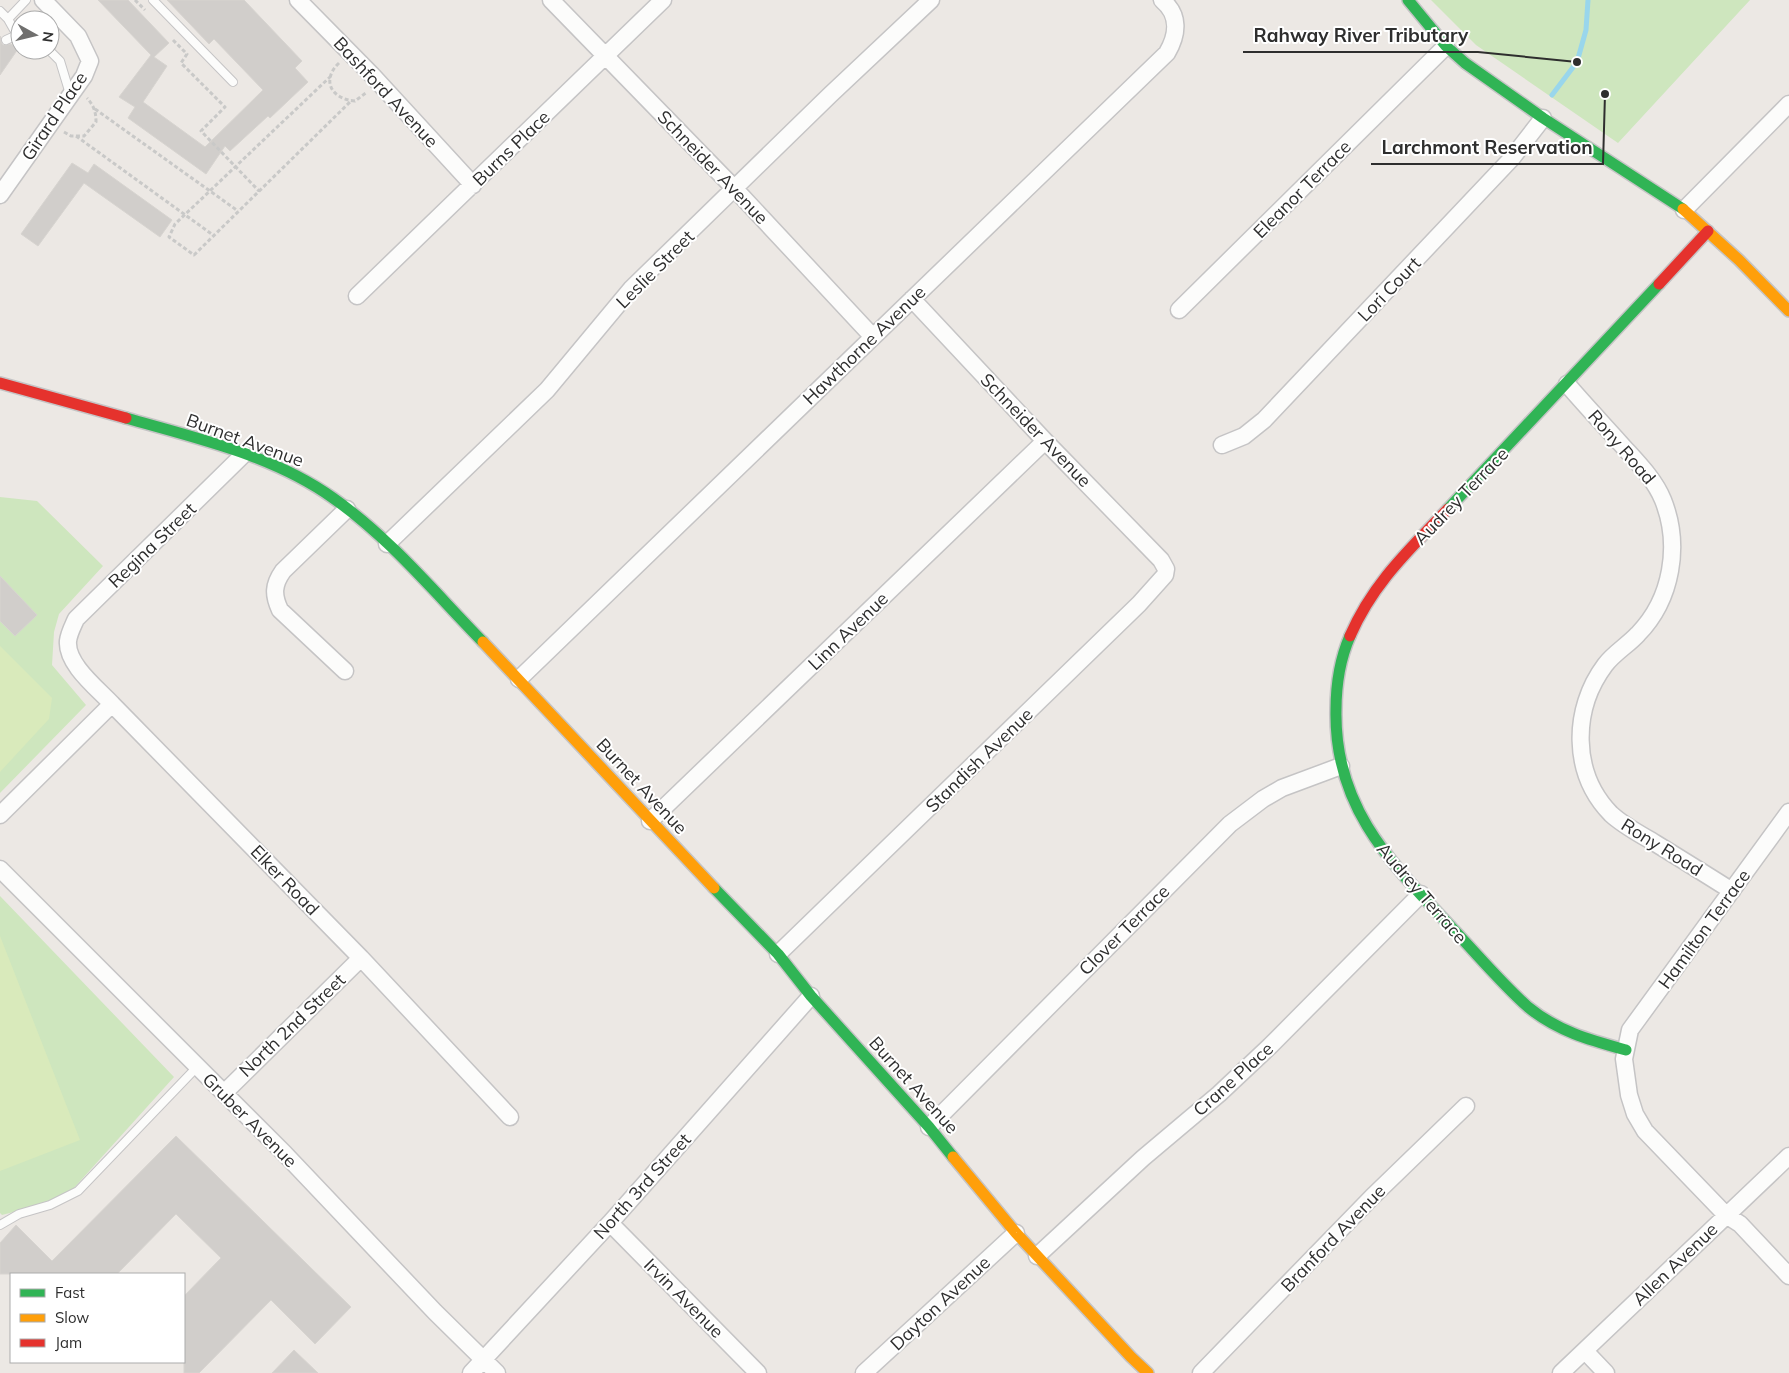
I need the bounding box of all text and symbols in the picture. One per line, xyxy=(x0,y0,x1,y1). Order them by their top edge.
north arrow xyxy=(10,10,60,60)
callout: Rahway River Tributary xyxy=(1243,18,1478,52)
text: Rahway River Tributary xyxy=(1254,23,1469,47)
text: N xyxy=(38,30,58,43)
street label: Bashford Avenue xyxy=(329,32,443,152)
street label: Girard Place xyxy=(16,67,92,165)
street label: Burns Place xyxy=(468,105,554,191)
street label: Schneider Avenue xyxy=(653,105,773,229)
callout: Larchmont Reservation xyxy=(1371,130,1603,164)
street label: Eleanor Terrace xyxy=(1248,135,1356,243)
text: Larchmont Reservation xyxy=(1381,135,1593,159)
street label: Leslie Street xyxy=(611,225,699,313)
street label: Lori Court xyxy=(1353,252,1425,326)
street label: Hawthorne Avenue xyxy=(798,281,930,409)
street label: Schneider Avenue xyxy=(976,368,1096,492)
street label: Rony Road xyxy=(1583,405,1661,489)
street label: Burnet Avenue xyxy=(183,408,307,472)
street label: Audrey Terrace xyxy=(1409,443,1513,549)
street label: Regina Street xyxy=(103,497,201,593)
street label: Linn Avenue xyxy=(803,587,893,675)
street label: Standish Avenue xyxy=(920,703,1038,817)
street label: Burnet Avenue xyxy=(592,733,692,839)
street label: Rony Road xyxy=(1617,813,1707,881)
street label: Audrey Terrace xyxy=(1372,838,1472,948)
street label: Elker Road xyxy=(246,840,324,920)
street label: Hamilton Terrace xyxy=(1653,865,1755,993)
street label: Clover Terrace xyxy=(1074,880,1174,980)
street label: North 2nd Street xyxy=(234,968,350,1082)
street label: Burnet Avenue xyxy=(864,1032,964,1138)
street label: Crane Place xyxy=(1188,1037,1278,1121)
street label: Gruber Avenue xyxy=(198,1068,302,1172)
street label: North 3rd Street xyxy=(588,1128,696,1244)
street label: Branford Avenue xyxy=(1276,1179,1390,1297)
street label: Allen Avenue xyxy=(1628,1218,1722,1310)
street label: Dayton Avenue xyxy=(885,1251,995,1355)
street label: Irvin Avenue xyxy=(639,1253,729,1343)
legend xyxy=(10,1273,185,1363)
text: Fast xyxy=(55,1283,85,1302)
text: Slow xyxy=(55,1308,89,1327)
text: Jam xyxy=(55,1333,82,1352)

